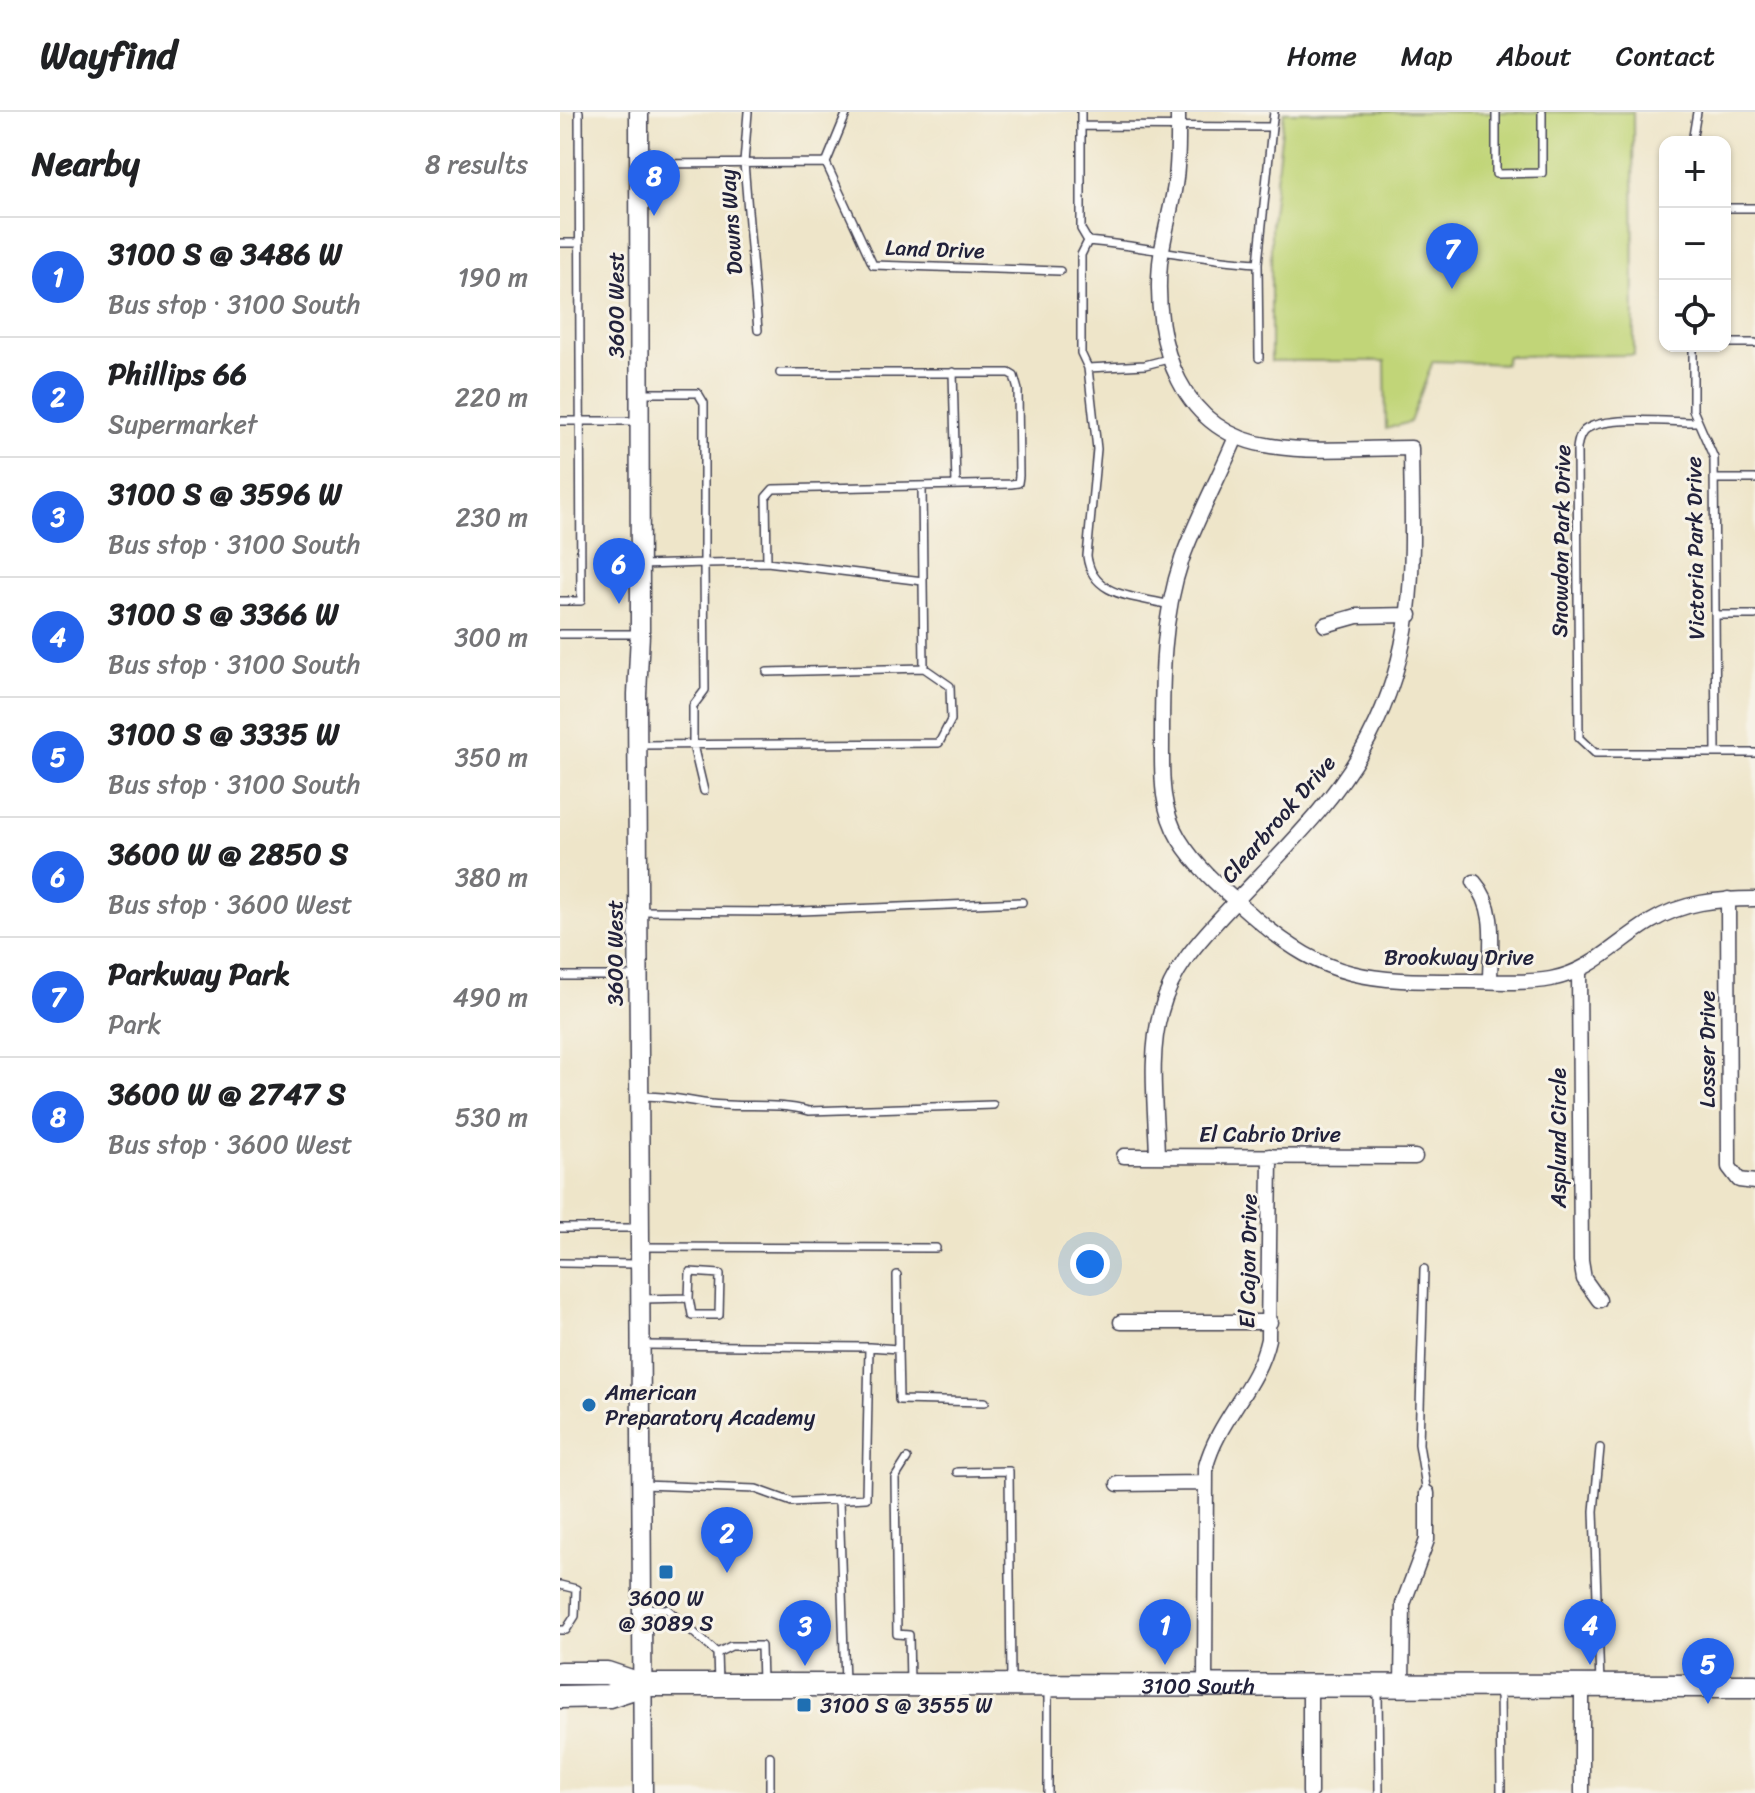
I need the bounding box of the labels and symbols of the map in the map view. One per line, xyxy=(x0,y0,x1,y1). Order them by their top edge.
pin: 8 xyxy=(628,150,680,216)
street label: Downs Way xyxy=(708,167,754,276)
pin: 7 xyxy=(1426,223,1478,289)
street label: Land Drive xyxy=(885,228,986,270)
street label: 3600 West xyxy=(597,252,636,358)
street label: Snowdon Park Drive xyxy=(1540,444,1582,638)
street label: Victoria Park Drive xyxy=(1674,456,1716,640)
pin: 6 xyxy=(593,538,645,604)
street label: Clearbrook Drive xyxy=(1211,745,1346,892)
street label: 3600 West xyxy=(596,900,635,1006)
street label: Brookway Drive xyxy=(1384,938,1534,977)
street label: Losser Drive xyxy=(1688,990,1727,1108)
street label: Asplund Circle xyxy=(1539,1068,1578,1209)
street label: El Cabrio Drive xyxy=(1199,1115,1341,1154)
street label: El Cajon Drive xyxy=(1227,1193,1269,1329)
your location xyxy=(1070,1244,1110,1284)
place label: American Preparatory Academy xyxy=(604,1373,816,1437)
marker: American Preparatory Academy xyxy=(580,1396,598,1414)
pin: 2 xyxy=(701,1507,753,1573)
marker: 3600 W @ 3089 S xyxy=(657,1563,675,1581)
place label: 3600 W @ 3089 S xyxy=(619,1579,714,1643)
pin: 1 xyxy=(1139,1599,1191,1665)
pin: 4 xyxy=(1564,1599,1616,1665)
pin: 3 xyxy=(779,1600,831,1666)
pin: 5 xyxy=(1682,1638,1734,1704)
street label: 3100 South xyxy=(1142,1666,1255,1705)
place label: 3100 S @ 3555 W xyxy=(820,1686,993,1725)
marker: 3100 S @ 3555 W xyxy=(795,1696,813,1714)

